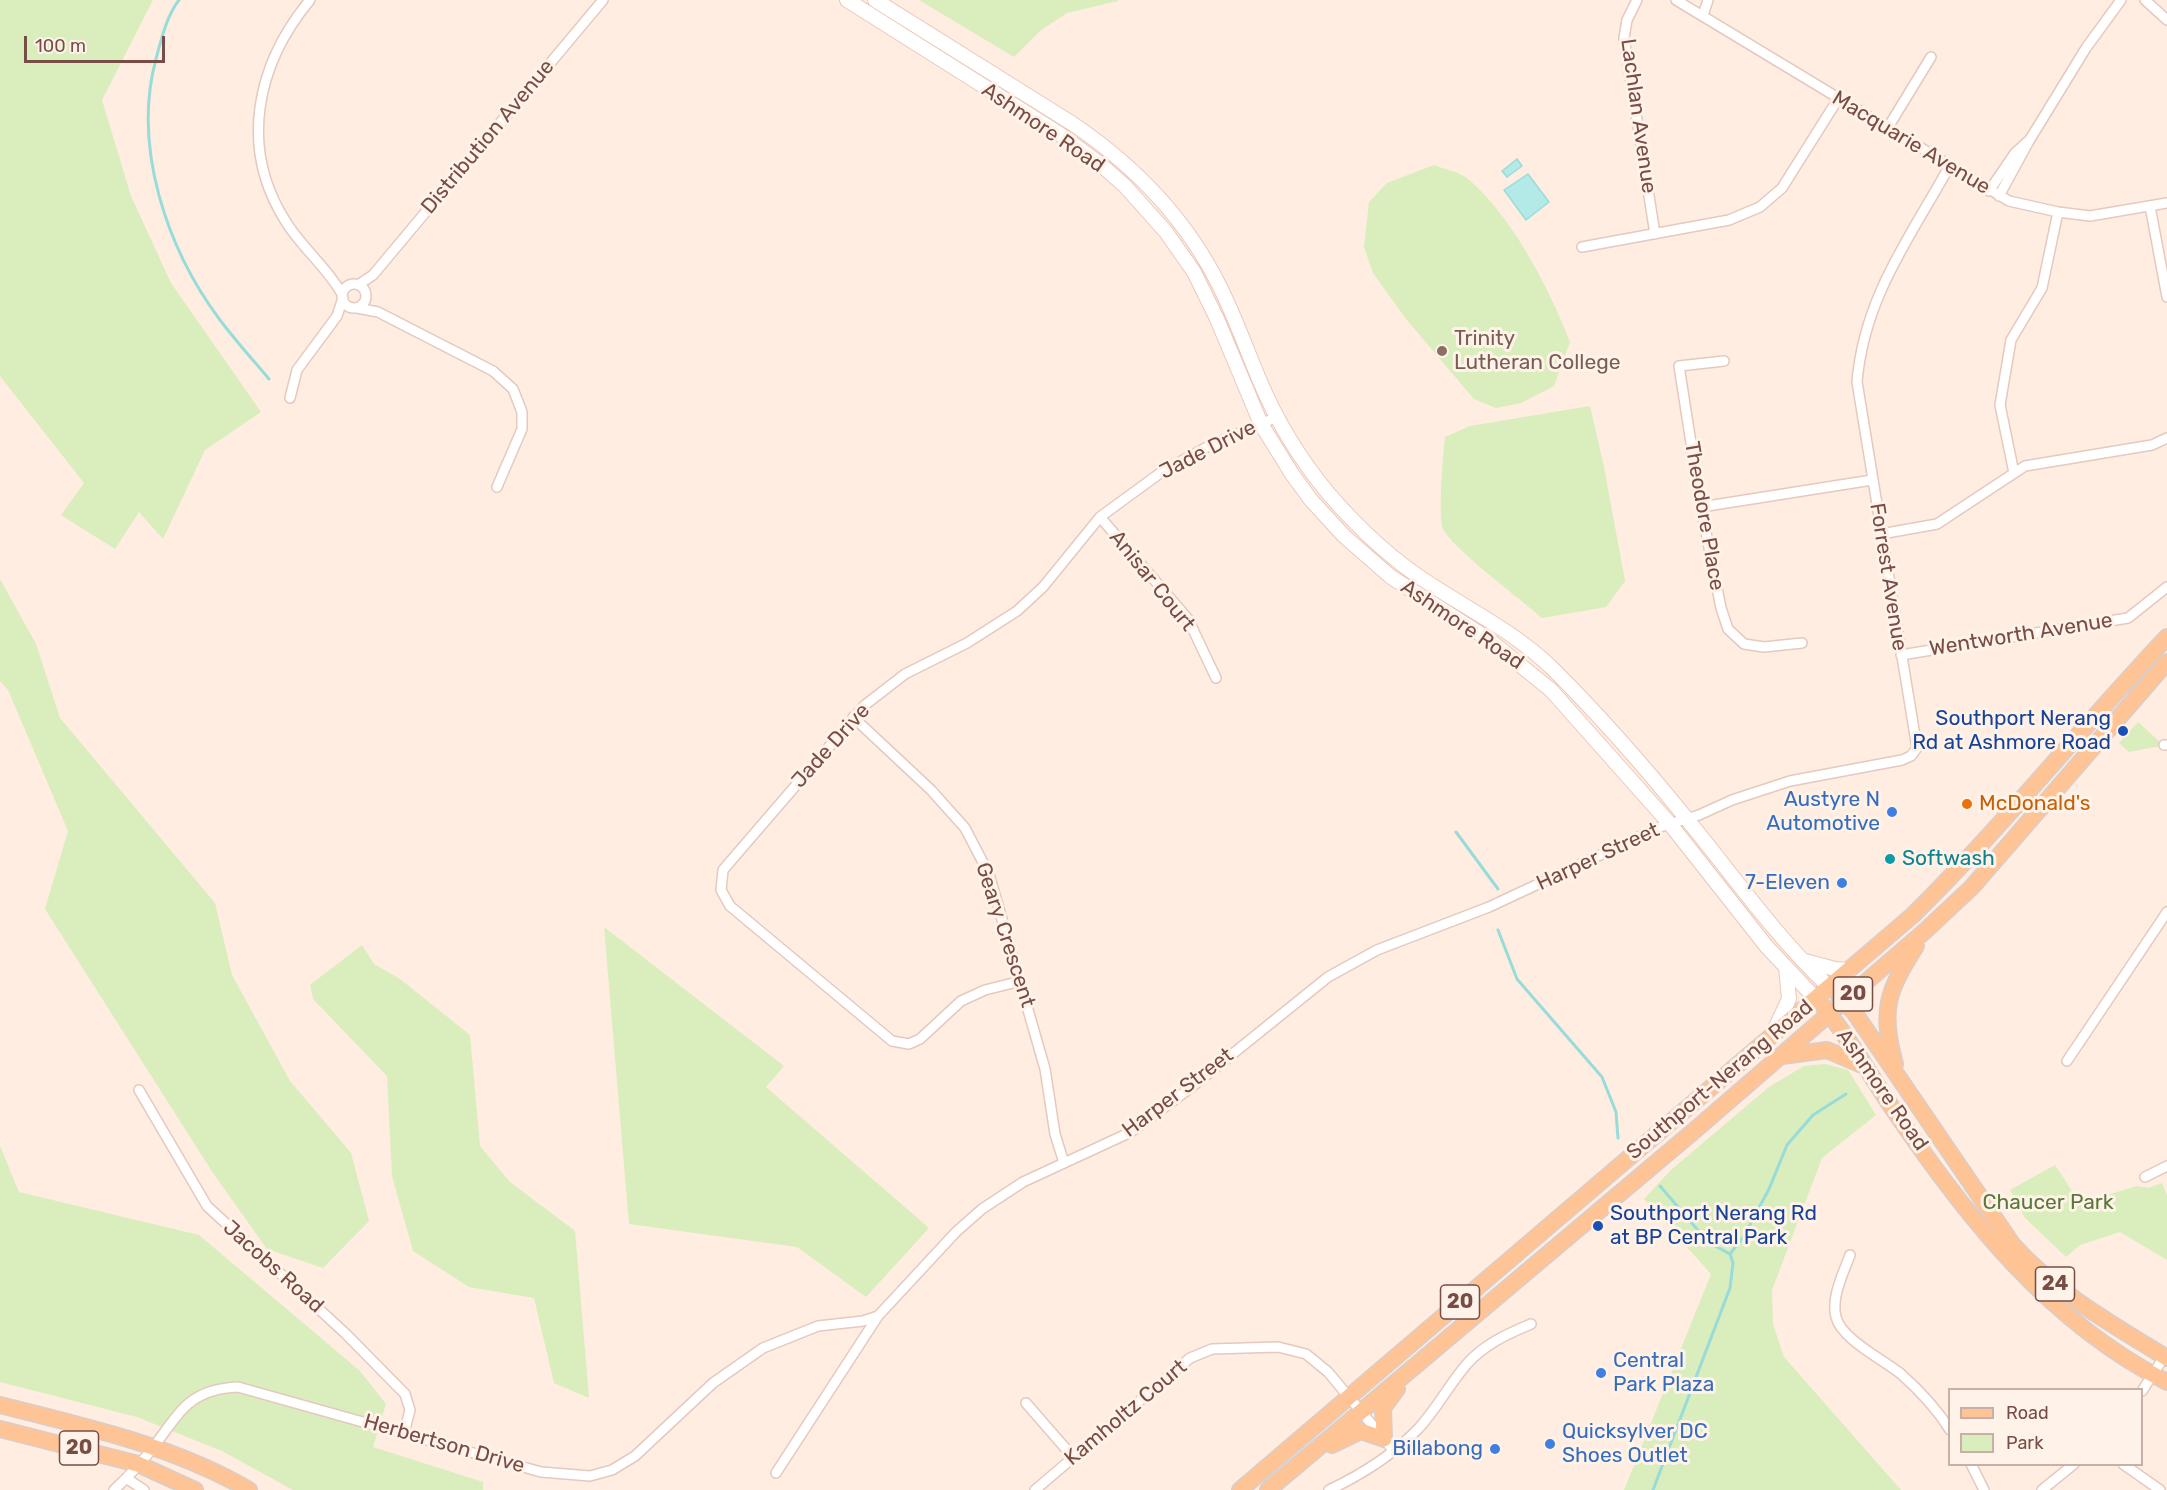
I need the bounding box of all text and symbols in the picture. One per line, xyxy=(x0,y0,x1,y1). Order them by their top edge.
scale bar xyxy=(27,24,168,62)
text: 100 m xyxy=(35,35,86,57)
street label: Lachlan Avenue xyxy=(1615,37,1661,195)
street label: Distribution Avenue xyxy=(416,55,560,219)
street label: Ashmore Road xyxy=(977,78,1109,178)
street label: Macquarie Avenue xyxy=(1827,86,1995,200)
place label: Trinity Lutheran College xyxy=(1454,326,1620,376)
marker: Trinity Lutheran College xyxy=(1435,344,1449,358)
street label: Jade Drive xyxy=(1156,415,1260,485)
street label: Theodore Place xyxy=(1678,439,1730,593)
street label: Forrest Avenue xyxy=(1864,501,1912,653)
street label: Anisar Court xyxy=(1104,526,1200,636)
street label: Ashmore Road xyxy=(1396,575,1528,675)
street label: Wentworth Avenue xyxy=(1928,608,2114,662)
street label: Jade Drive xyxy=(787,699,875,793)
place label: Southport Nerang Rd at Ashmore Road xyxy=(1912,706,2111,756)
marker: Southport Nerang Rd at Ashmore Road xyxy=(2116,724,2130,738)
place label: Austyre N Automotive xyxy=(1766,787,1880,837)
place label: McDonald's xyxy=(1979,791,2091,817)
marker: McDonald's xyxy=(1960,797,1974,811)
marker: Austyre N Automotive xyxy=(1885,805,1899,819)
street label: Harper Street xyxy=(1533,818,1663,896)
place label: Softwash xyxy=(1902,846,1995,872)
marker: Softwash xyxy=(1883,852,1897,866)
street label: Geary Crescent xyxy=(970,859,1040,1011)
place label: 7-Eleven xyxy=(1745,870,1830,896)
marker: 7-Eleven xyxy=(1835,876,1849,890)
road number: 20 xyxy=(1834,977,1872,1011)
street label: Southport-Nerang Road xyxy=(1622,995,1818,1165)
street label: Ashmore Road xyxy=(1831,1024,1933,1156)
street label: Harper Street xyxy=(1117,1043,1239,1143)
park label: Chaucer Park xyxy=(1982,1190,2114,1216)
place label: Southport Nerang Rd at BP Central Park xyxy=(1610,1201,1817,1251)
street label: Jacobs Road xyxy=(218,1215,328,1319)
marker: Southport Nerang Rd at BP Central Park xyxy=(1591,1219,1605,1233)
road number: 24 xyxy=(2036,1267,2074,1301)
road number: 20 xyxy=(1440,1285,1480,1319)
place label: Central Park Plaza xyxy=(1613,1348,1714,1398)
street label: Kamholtz Court xyxy=(1060,1355,1192,1471)
marker: Central Park Plaza xyxy=(1594,1366,1608,1380)
legend xyxy=(1948,1388,2143,1466)
text: Road xyxy=(2006,1402,2049,1424)
street label: Herbertson Drive xyxy=(361,1409,527,1479)
place label: Quicksylver DC Shoes Outlet xyxy=(1562,1419,1708,1469)
road number: 20 xyxy=(60,1431,98,1465)
text: Park xyxy=(2006,1432,2043,1454)
place label: Billabong xyxy=(1392,1436,1483,1462)
marker: Quicksylver DC Shoes Outlet xyxy=(1543,1437,1557,1451)
marker: Billabong xyxy=(1488,1442,1502,1456)

